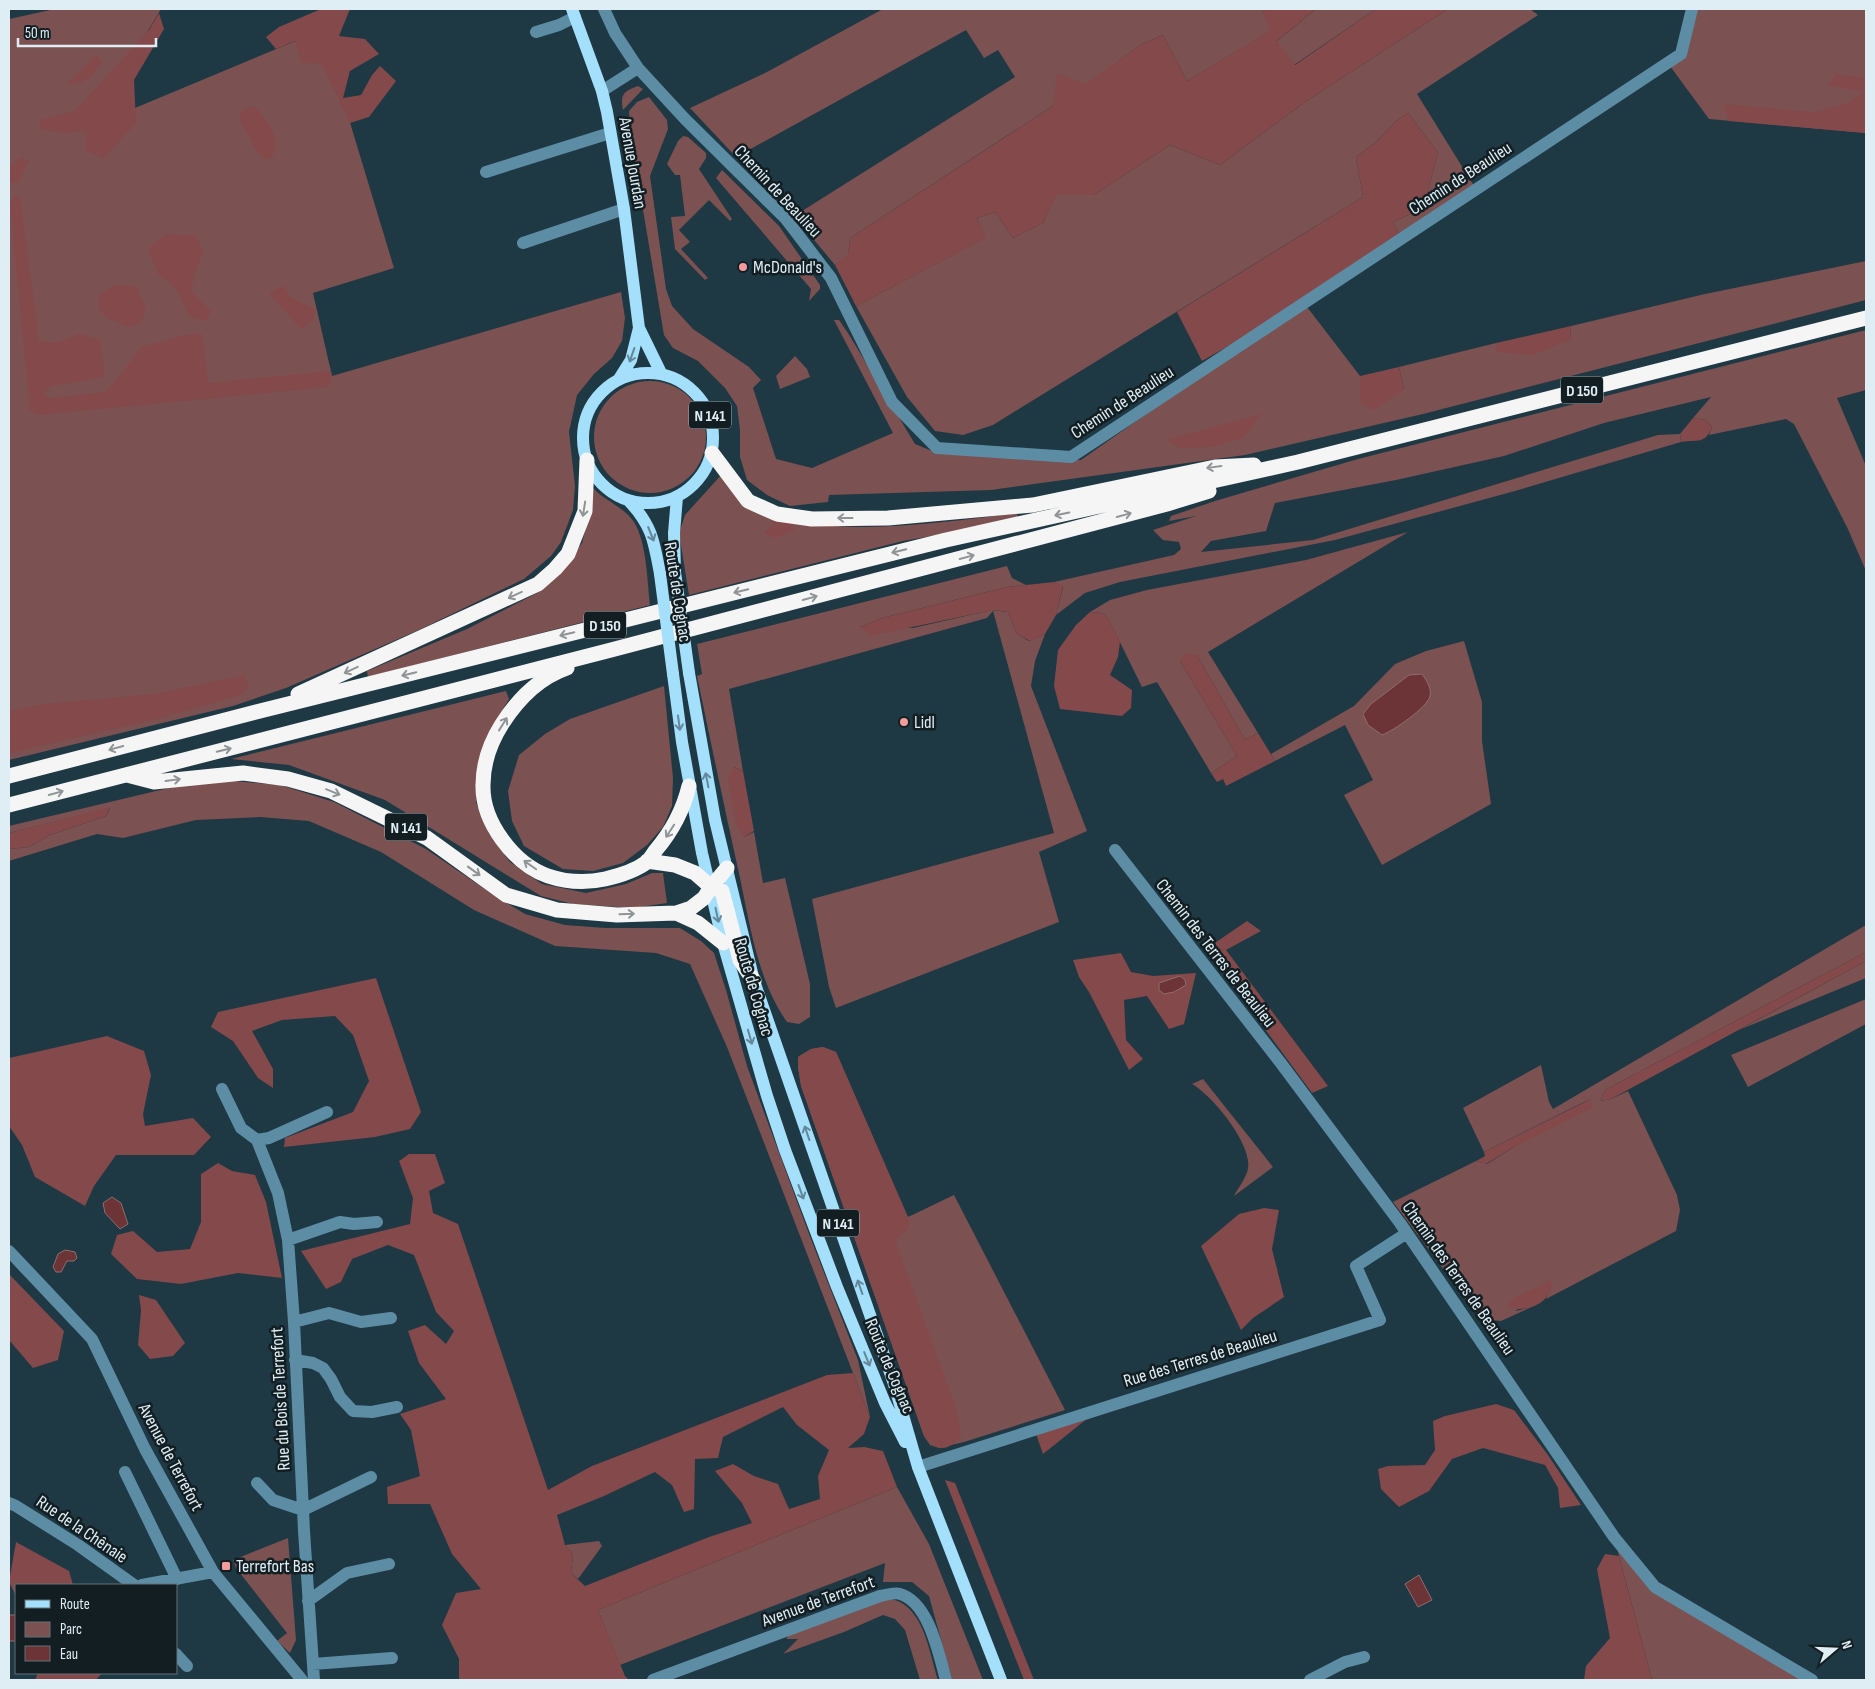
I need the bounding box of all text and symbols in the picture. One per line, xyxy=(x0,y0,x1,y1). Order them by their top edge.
scale bar xyxy=(18,15,155,47)
text: 50 m xyxy=(25,24,50,43)
street label: Avenue Jourdan xyxy=(614,115,651,210)
street label: Chemin de Beaulieu xyxy=(1405,137,1516,219)
street label: Chemin de Beaulieu xyxy=(730,141,826,242)
place label: McDonald's xyxy=(753,257,822,278)
marker: McDonald's xyxy=(737,261,749,273)
one-way arrow xyxy=(627,346,636,362)
street label: Chemin de Beaulieu xyxy=(1067,361,1178,443)
road number: D 150 xyxy=(1561,376,1603,404)
road number: N 141 xyxy=(689,402,731,428)
one-way arrow xyxy=(1206,463,1222,473)
one-way arrow xyxy=(579,501,589,517)
one-way arrow xyxy=(1054,510,1070,519)
one-way arrow xyxy=(1116,510,1132,520)
one-way arrow xyxy=(837,514,853,523)
one-way arrow xyxy=(647,526,656,541)
street label: Route de Cognac xyxy=(659,540,696,644)
one-way arrow xyxy=(891,547,907,557)
one-way arrow xyxy=(959,551,975,561)
one-way arrow xyxy=(734,587,750,596)
one-way arrow xyxy=(508,590,523,600)
one-way arrow xyxy=(802,593,818,602)
road number: D 150 xyxy=(584,612,626,638)
one-way arrow xyxy=(559,630,575,639)
one-way arrow xyxy=(344,666,359,675)
one-way arrow xyxy=(401,670,417,679)
place label: Lidl xyxy=(914,712,935,733)
one-way arrow xyxy=(674,714,684,730)
marker: Lidl xyxy=(898,716,910,728)
one-way arrow xyxy=(498,718,508,732)
one-way arrow xyxy=(108,744,124,754)
one-way arrow xyxy=(215,744,231,754)
one-way arrow xyxy=(702,772,711,788)
one-way arrow xyxy=(165,775,181,785)
one-way arrow xyxy=(47,788,63,797)
one-way arrow xyxy=(325,788,340,798)
road number: N 141 xyxy=(385,814,427,840)
one-way arrow xyxy=(665,824,676,838)
one-way arrow xyxy=(524,860,538,870)
one-way arrow xyxy=(467,866,480,877)
street label: Chemin des Terres de Beaulieu xyxy=(1151,875,1280,1032)
one-way arrow xyxy=(713,906,722,922)
one-way arrow xyxy=(618,910,634,919)
street label: Route de Cognac xyxy=(729,936,778,1039)
one-way arrow xyxy=(745,1029,755,1045)
one-way arrow xyxy=(801,1126,811,1142)
one-way arrow xyxy=(797,1183,806,1199)
street label: Chemin des Terres de Beaulieu xyxy=(1398,1198,1519,1359)
road number: N 141 xyxy=(817,1210,859,1236)
one-way arrow xyxy=(855,1280,864,1295)
street label: Route de Cognac xyxy=(860,1316,919,1417)
street label: Rue des Terres de Beaulieu xyxy=(1121,1325,1279,1392)
street label: Rue du Bois de Terrefort xyxy=(266,1326,295,1471)
one-way arrow xyxy=(862,1351,872,1366)
street label: Avenue de Terrefort xyxy=(133,1399,208,1515)
street label: Rue de la Chênaie xyxy=(32,1491,131,1568)
place label: Terrefort Bas xyxy=(236,1556,314,1577)
marker: Terrefort Bas xyxy=(220,1560,232,1572)
street label: Avenue de Terrefort xyxy=(758,1571,878,1632)
legend xyxy=(15,1584,178,1674)
text: Route xyxy=(60,1595,90,1614)
text: Parc xyxy=(60,1620,82,1639)
north arrow xyxy=(1810,1624,1860,1674)
text: N xyxy=(1838,1639,1856,1651)
text: Eau xyxy=(60,1645,78,1664)

